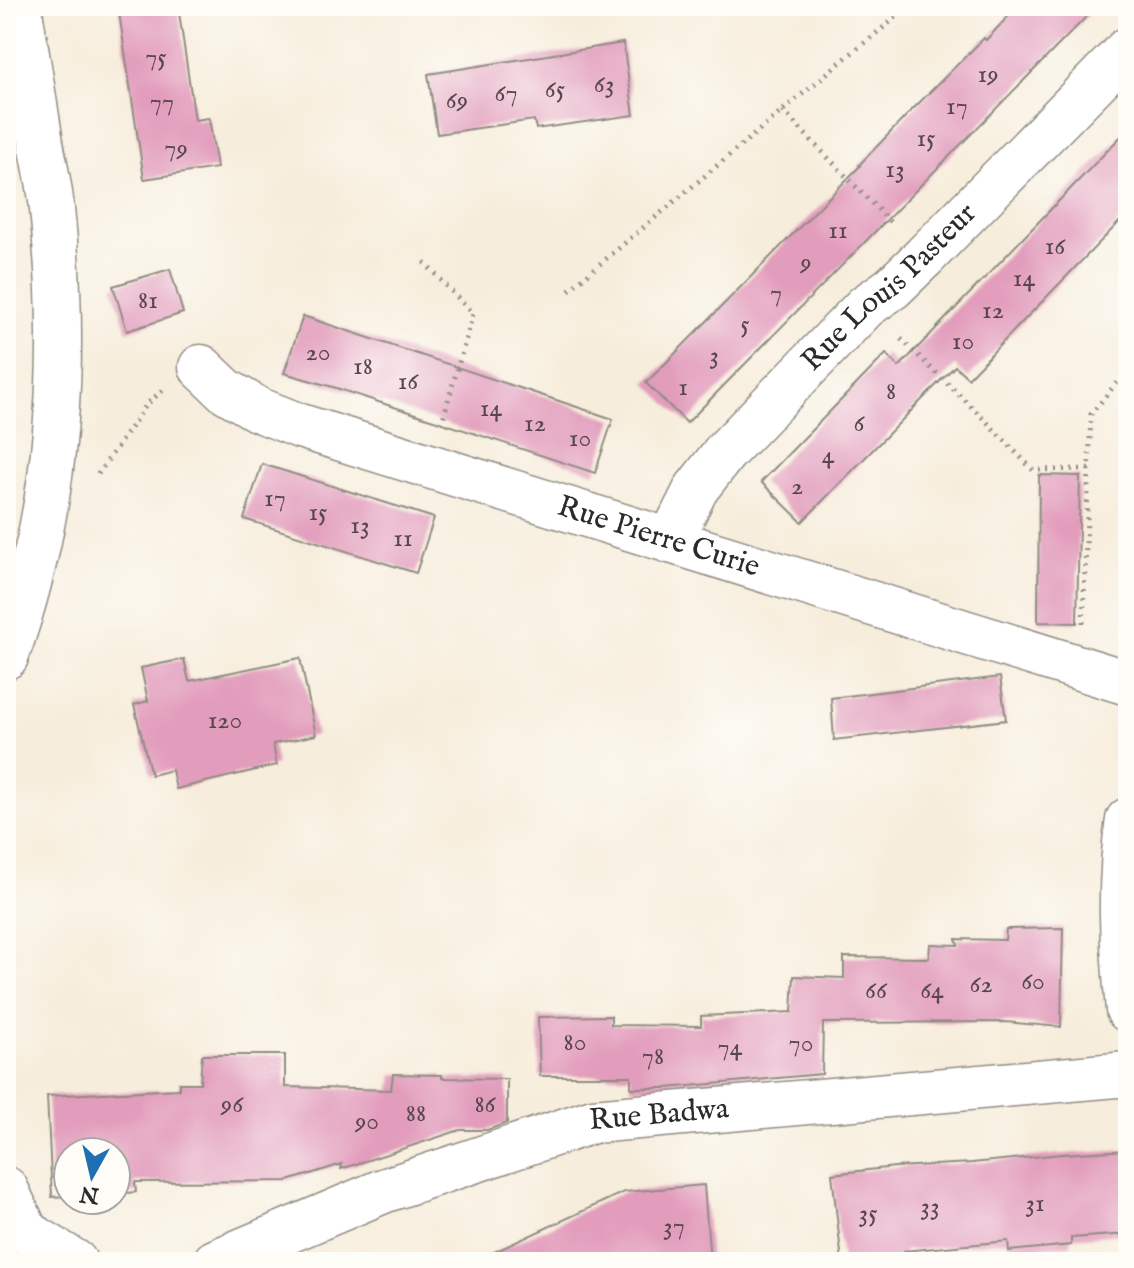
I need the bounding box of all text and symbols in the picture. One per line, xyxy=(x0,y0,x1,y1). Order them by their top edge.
house number: 75 xyxy=(145,41,167,74)
house number: 19 xyxy=(977,58,999,91)
house number: 63 xyxy=(594,68,614,101)
house number: 65 xyxy=(545,73,565,106)
house number: 67 xyxy=(494,77,518,110)
house number: 69 xyxy=(446,84,468,117)
house number: 77 xyxy=(150,86,174,119)
house number: 17 xyxy=(946,90,968,123)
house number: 15 xyxy=(916,122,936,155)
house number: 79 xyxy=(164,132,188,165)
house number: 13 xyxy=(885,153,905,186)
street label: Rue Louis Pasteur xyxy=(794,195,985,380)
house number: 11 xyxy=(828,214,848,247)
house number: 16 xyxy=(1045,230,1066,263)
house number: 9 xyxy=(799,246,812,279)
house number: 14 xyxy=(1013,262,1035,295)
house number: 7 xyxy=(770,277,782,310)
house number: 81 xyxy=(138,284,158,317)
house number: 12 xyxy=(982,294,1004,327)
house number: 5 xyxy=(740,308,750,341)
house number: 10 xyxy=(952,325,974,358)
house number: 20 xyxy=(306,336,330,369)
house number: 3 xyxy=(709,339,719,372)
house number: 18 xyxy=(353,350,373,383)
house number: 16 xyxy=(398,365,419,398)
house number: 1 xyxy=(678,371,688,404)
house number: 8 xyxy=(886,375,896,408)
house number: 14 xyxy=(480,392,502,425)
house number: 12 xyxy=(524,407,546,440)
house number: 6 xyxy=(854,407,866,440)
house number: 10 xyxy=(569,422,591,455)
house number: 4 xyxy=(822,439,835,472)
house number: 2 xyxy=(791,470,803,503)
house number: 17 xyxy=(264,482,286,515)
street label: Rue Pierre Curie xyxy=(553,488,764,586)
house number: 15 xyxy=(308,496,328,529)
house number: 13 xyxy=(350,509,370,542)
house number: 11 xyxy=(393,522,413,555)
house number: 120 xyxy=(208,704,242,737)
house number: 60 xyxy=(1021,965,1045,998)
house number: 62 xyxy=(969,968,993,1001)
house number: 66 xyxy=(865,974,888,1007)
house number: 64 xyxy=(920,974,944,1007)
house number: 80 xyxy=(564,1026,586,1059)
house number: 70 xyxy=(789,1027,813,1060)
house number: 74 xyxy=(718,1031,743,1064)
house number: 78 xyxy=(642,1040,664,1073)
house number: 96 xyxy=(220,1088,244,1121)
house number: 86 xyxy=(474,1088,497,1121)
street label: Rue Badwa xyxy=(588,1090,730,1140)
house number: 88 xyxy=(406,1097,426,1130)
house number: 90 xyxy=(354,1105,379,1138)
north arrow xyxy=(52,1136,132,1216)
text: N xyxy=(78,1179,102,1209)
house number: 31 xyxy=(1025,1187,1045,1220)
house number: 33 xyxy=(920,1190,940,1223)
house number: 35 xyxy=(858,1197,878,1230)
house number: 37 xyxy=(663,1210,685,1243)

